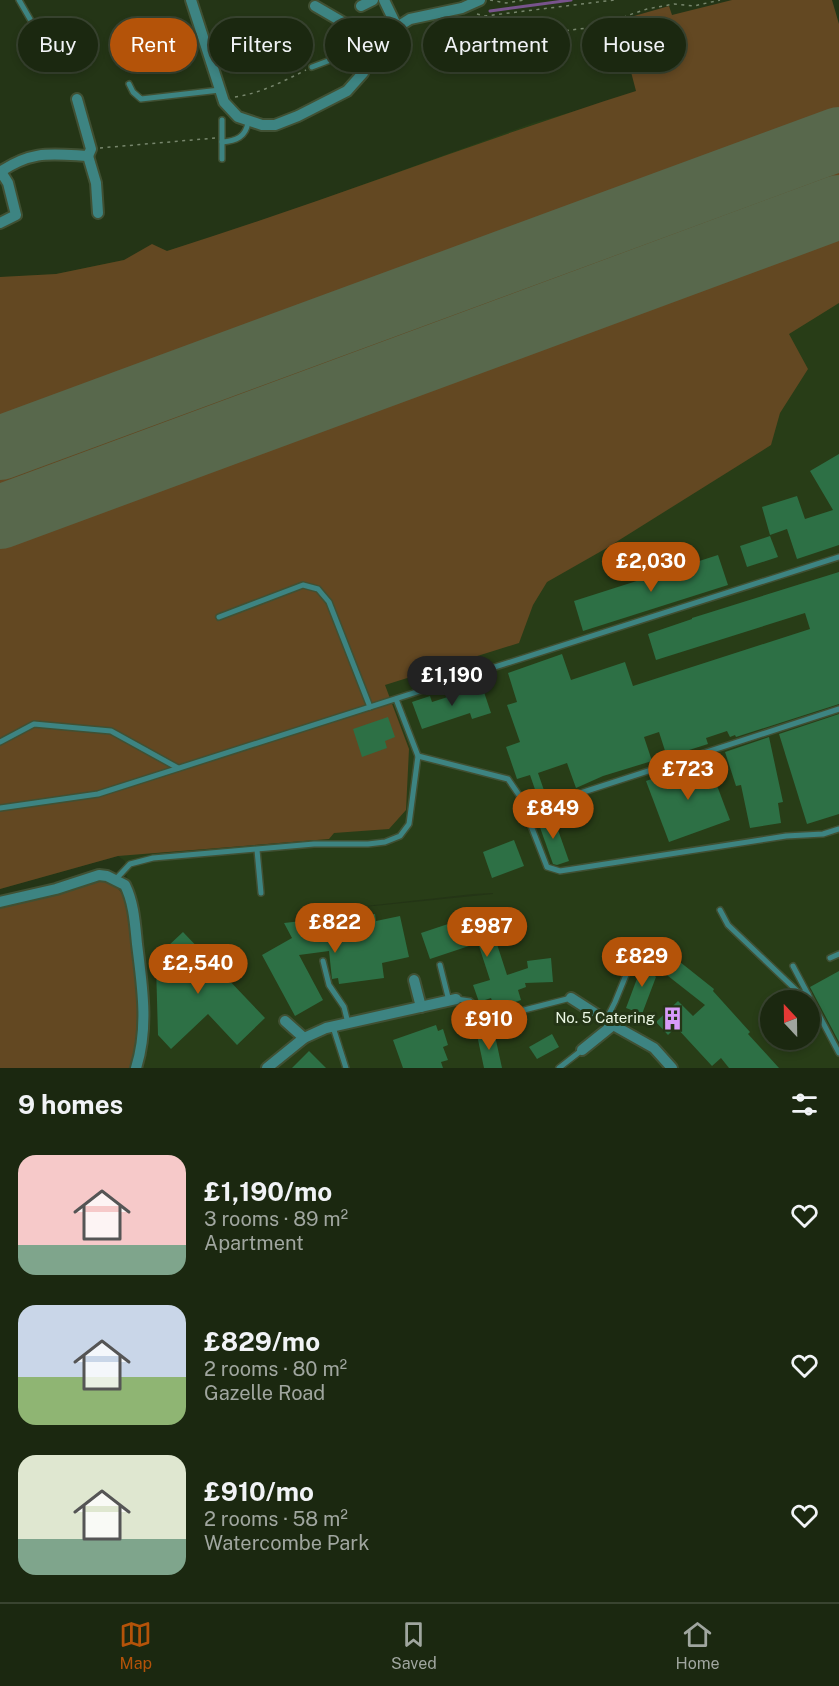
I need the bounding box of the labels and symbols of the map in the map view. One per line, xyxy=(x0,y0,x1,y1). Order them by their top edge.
pin: £2,030 xyxy=(602,542,700,593)
pin: £1,190 xyxy=(403,656,501,707)
pin: £723 xyxy=(652,750,724,801)
pin: £849 xyxy=(517,789,589,840)
pin: £822 xyxy=(299,903,371,954)
pin: £987 xyxy=(451,907,523,958)
pin: £829 xyxy=(606,937,678,988)
pin: £2,540 xyxy=(149,944,247,995)
north arrow xyxy=(760,990,820,1050)
pin: £910 xyxy=(453,1000,525,1051)
building icon: No. 5 Catering xyxy=(660,1005,686,1031)
place label: No. 5 Catering xyxy=(555,1009,655,1026)

